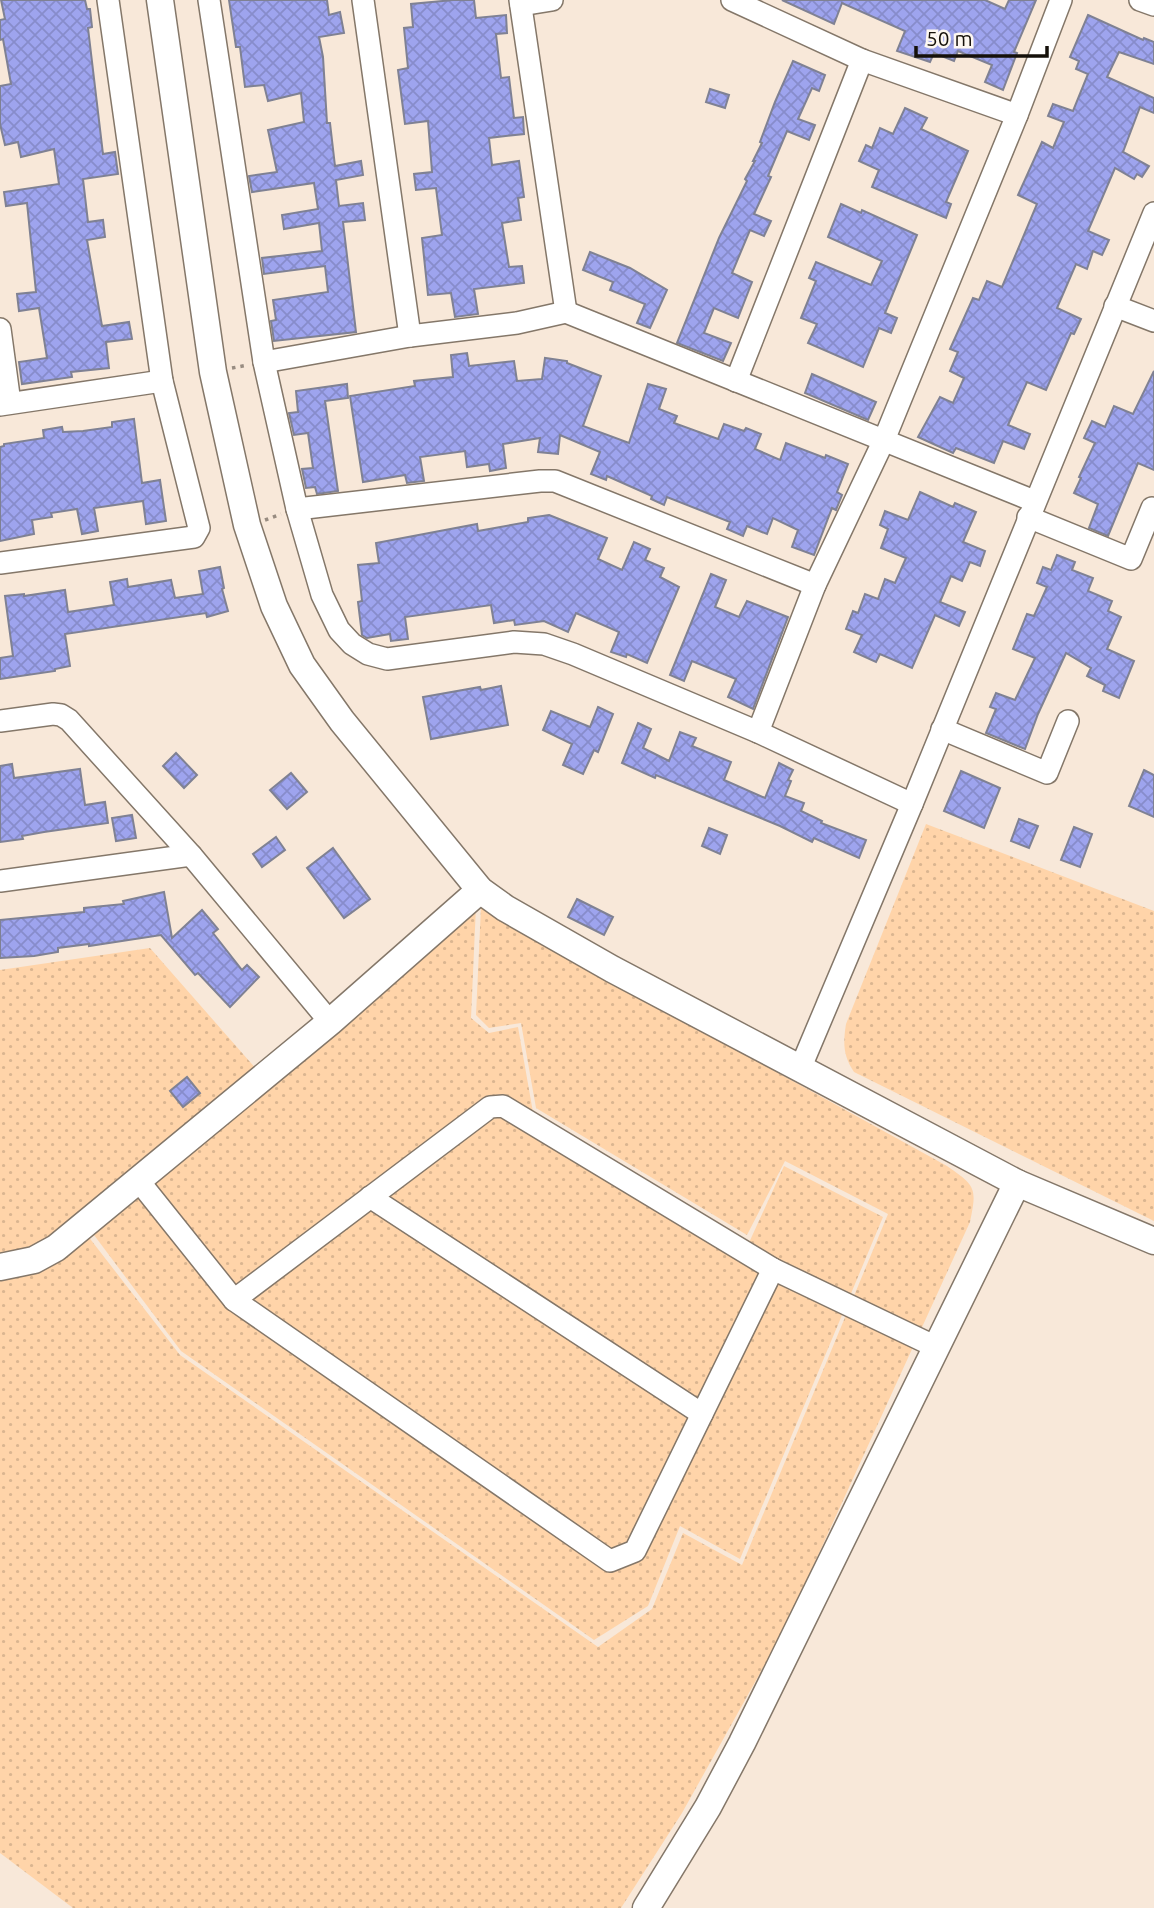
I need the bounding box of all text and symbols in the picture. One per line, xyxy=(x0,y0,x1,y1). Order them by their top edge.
scale bar xyxy=(916,14,1047,58)
text: 50 m xyxy=(926,26,973,50)

